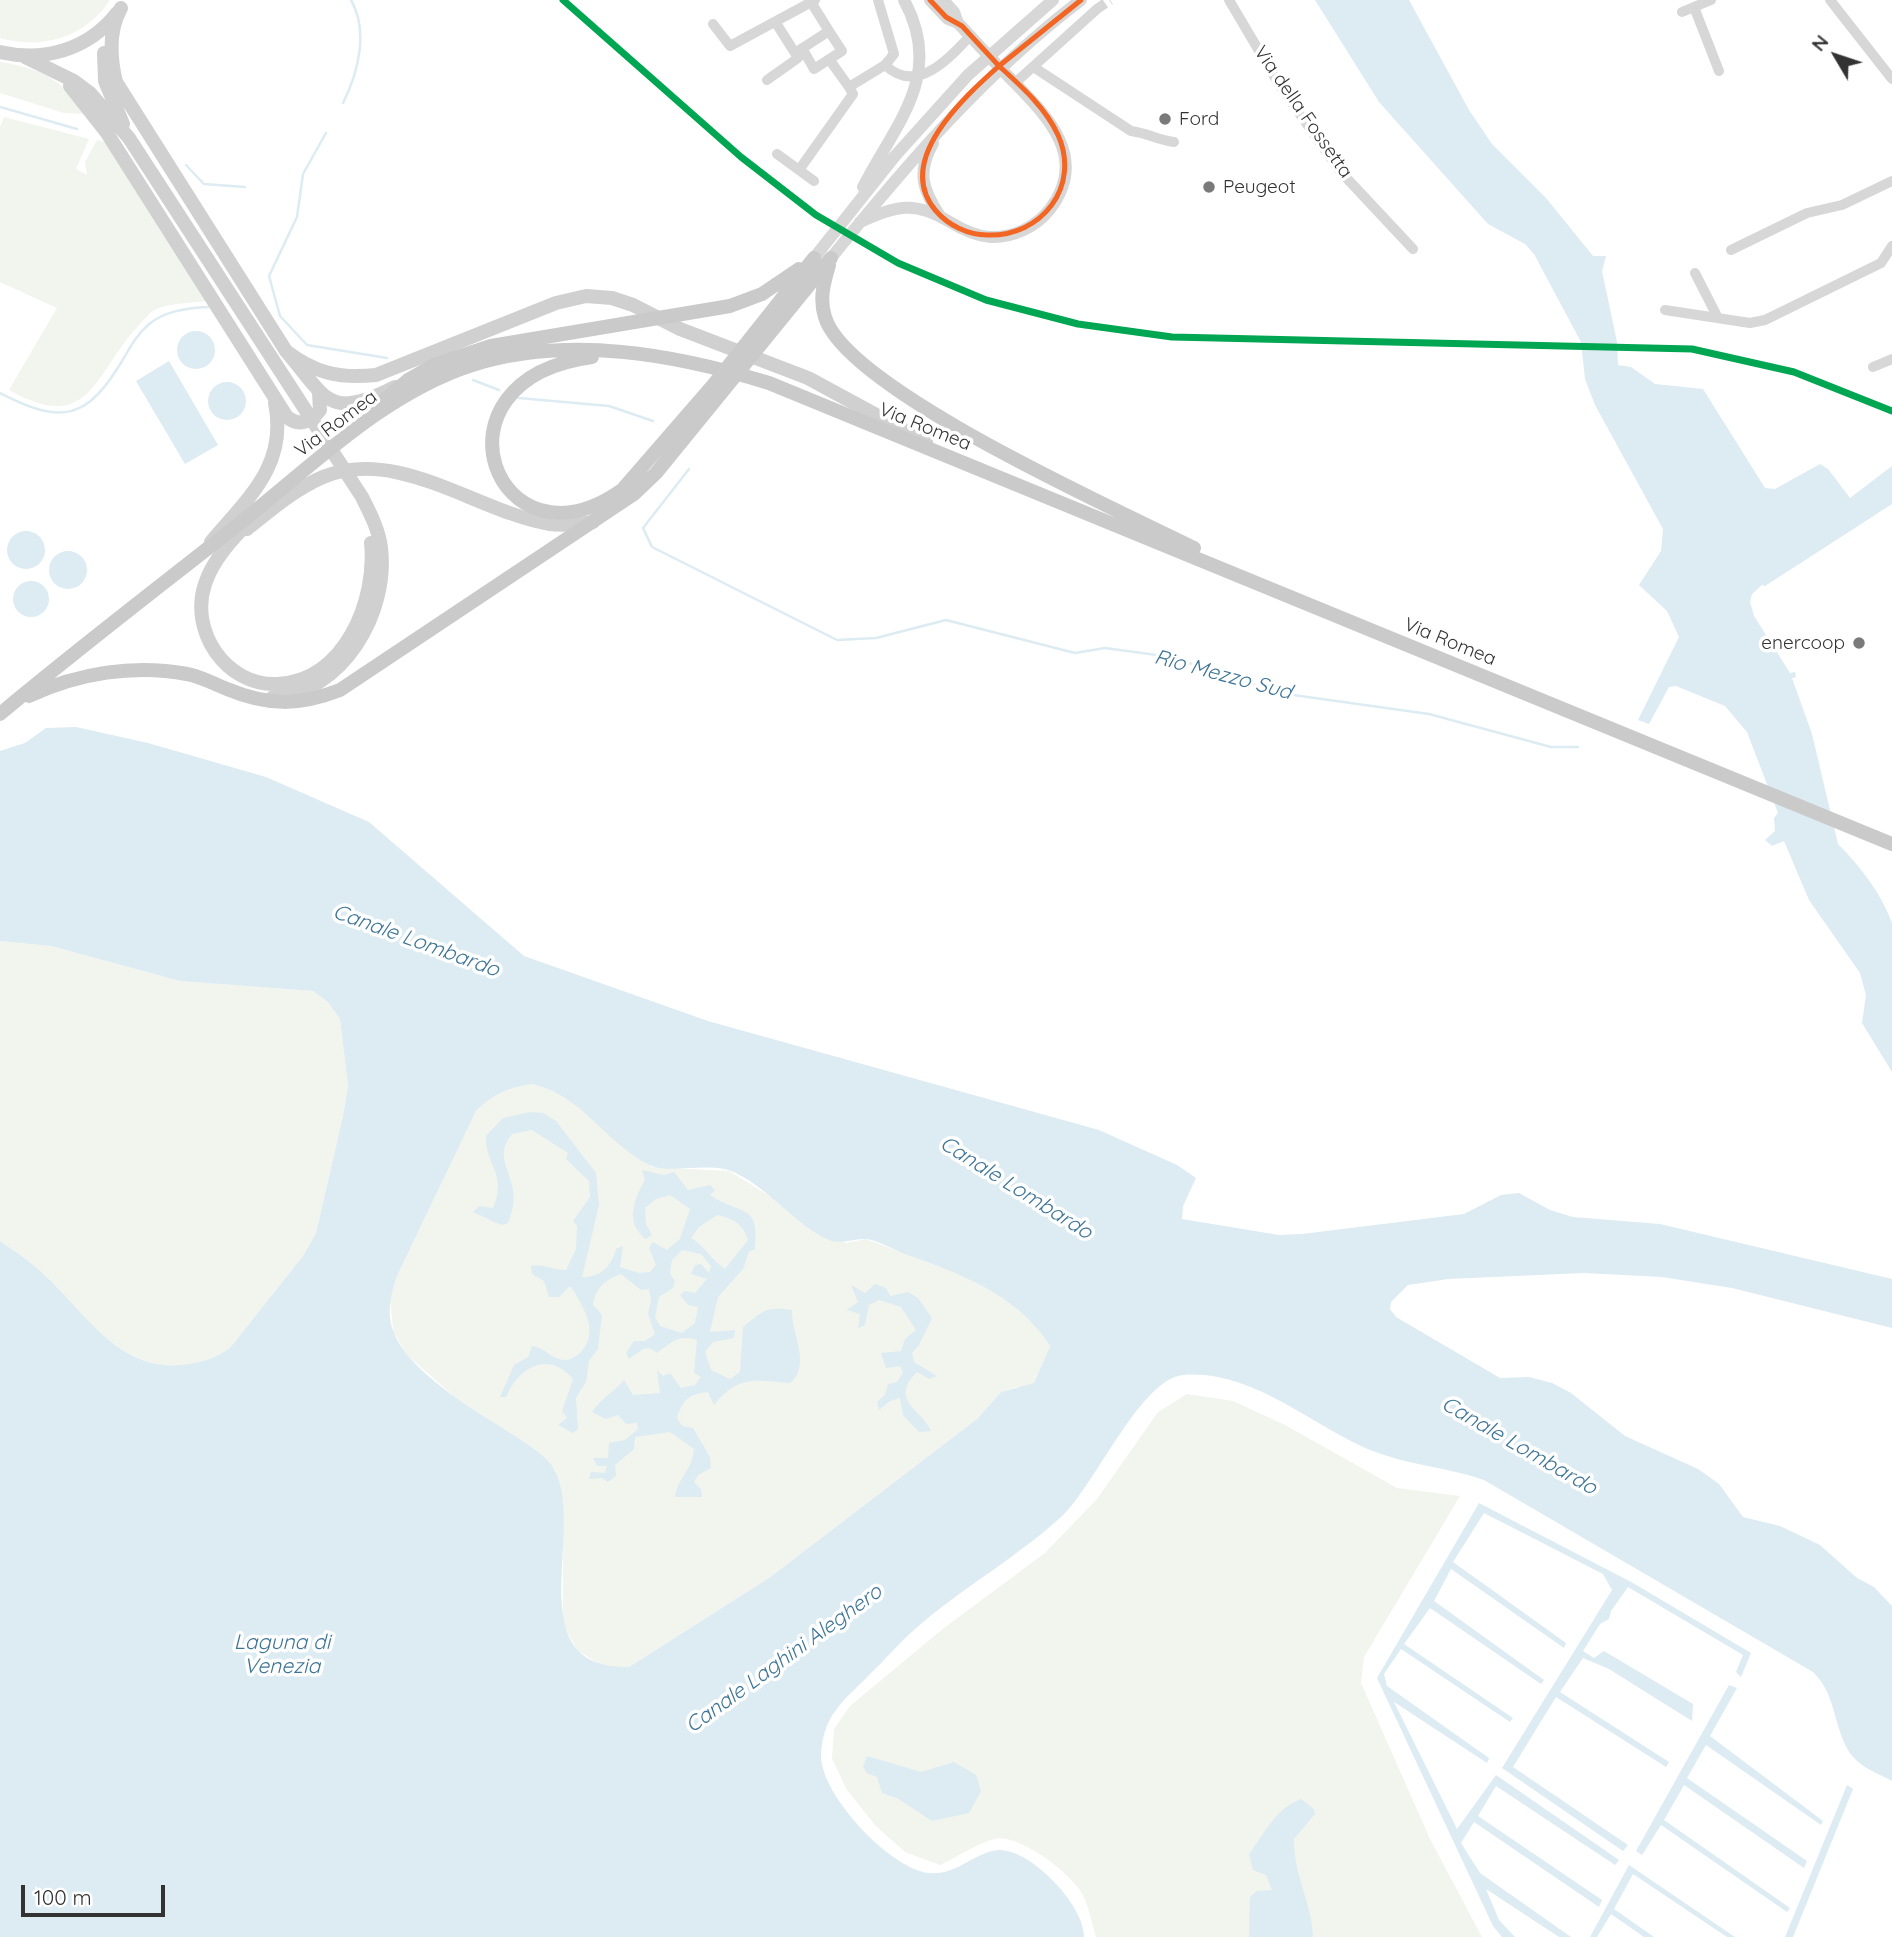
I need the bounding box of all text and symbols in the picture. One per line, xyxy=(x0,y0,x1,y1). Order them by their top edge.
north arrow xyxy=(1801,21,1871,91)
text: N xyxy=(1806,30,1833,56)
street label: Via della Fossetta xyxy=(1249,42,1357,182)
place label: Ford xyxy=(1179,108,1219,130)
marker: Ford xyxy=(1157,111,1173,127)
place label: Peugeot xyxy=(1223,176,1296,198)
marker: Peugeot xyxy=(1201,179,1217,195)
street label: Via Romea xyxy=(290,386,382,462)
street label: Via Romea xyxy=(876,398,974,456)
street label: Via Romea xyxy=(1401,613,1499,671)
place label: enercoop xyxy=(1761,632,1845,654)
marker: enercoop xyxy=(1851,635,1867,651)
water label: Rio Mezzo Sud xyxy=(1152,645,1294,705)
water label: Canale Lombardo xyxy=(329,899,503,983)
water label: Canale Lombardo xyxy=(935,1131,1097,1245)
water label: Canale Lombardo xyxy=(1437,1391,1601,1501)
water label: Canale Laghini Aleghero xyxy=(681,1579,887,1739)
water label: Laguna di Venezia xyxy=(234,1630,330,1680)
scale bar xyxy=(24,1870,168,1914)
text: 100 m xyxy=(34,1884,92,1910)

